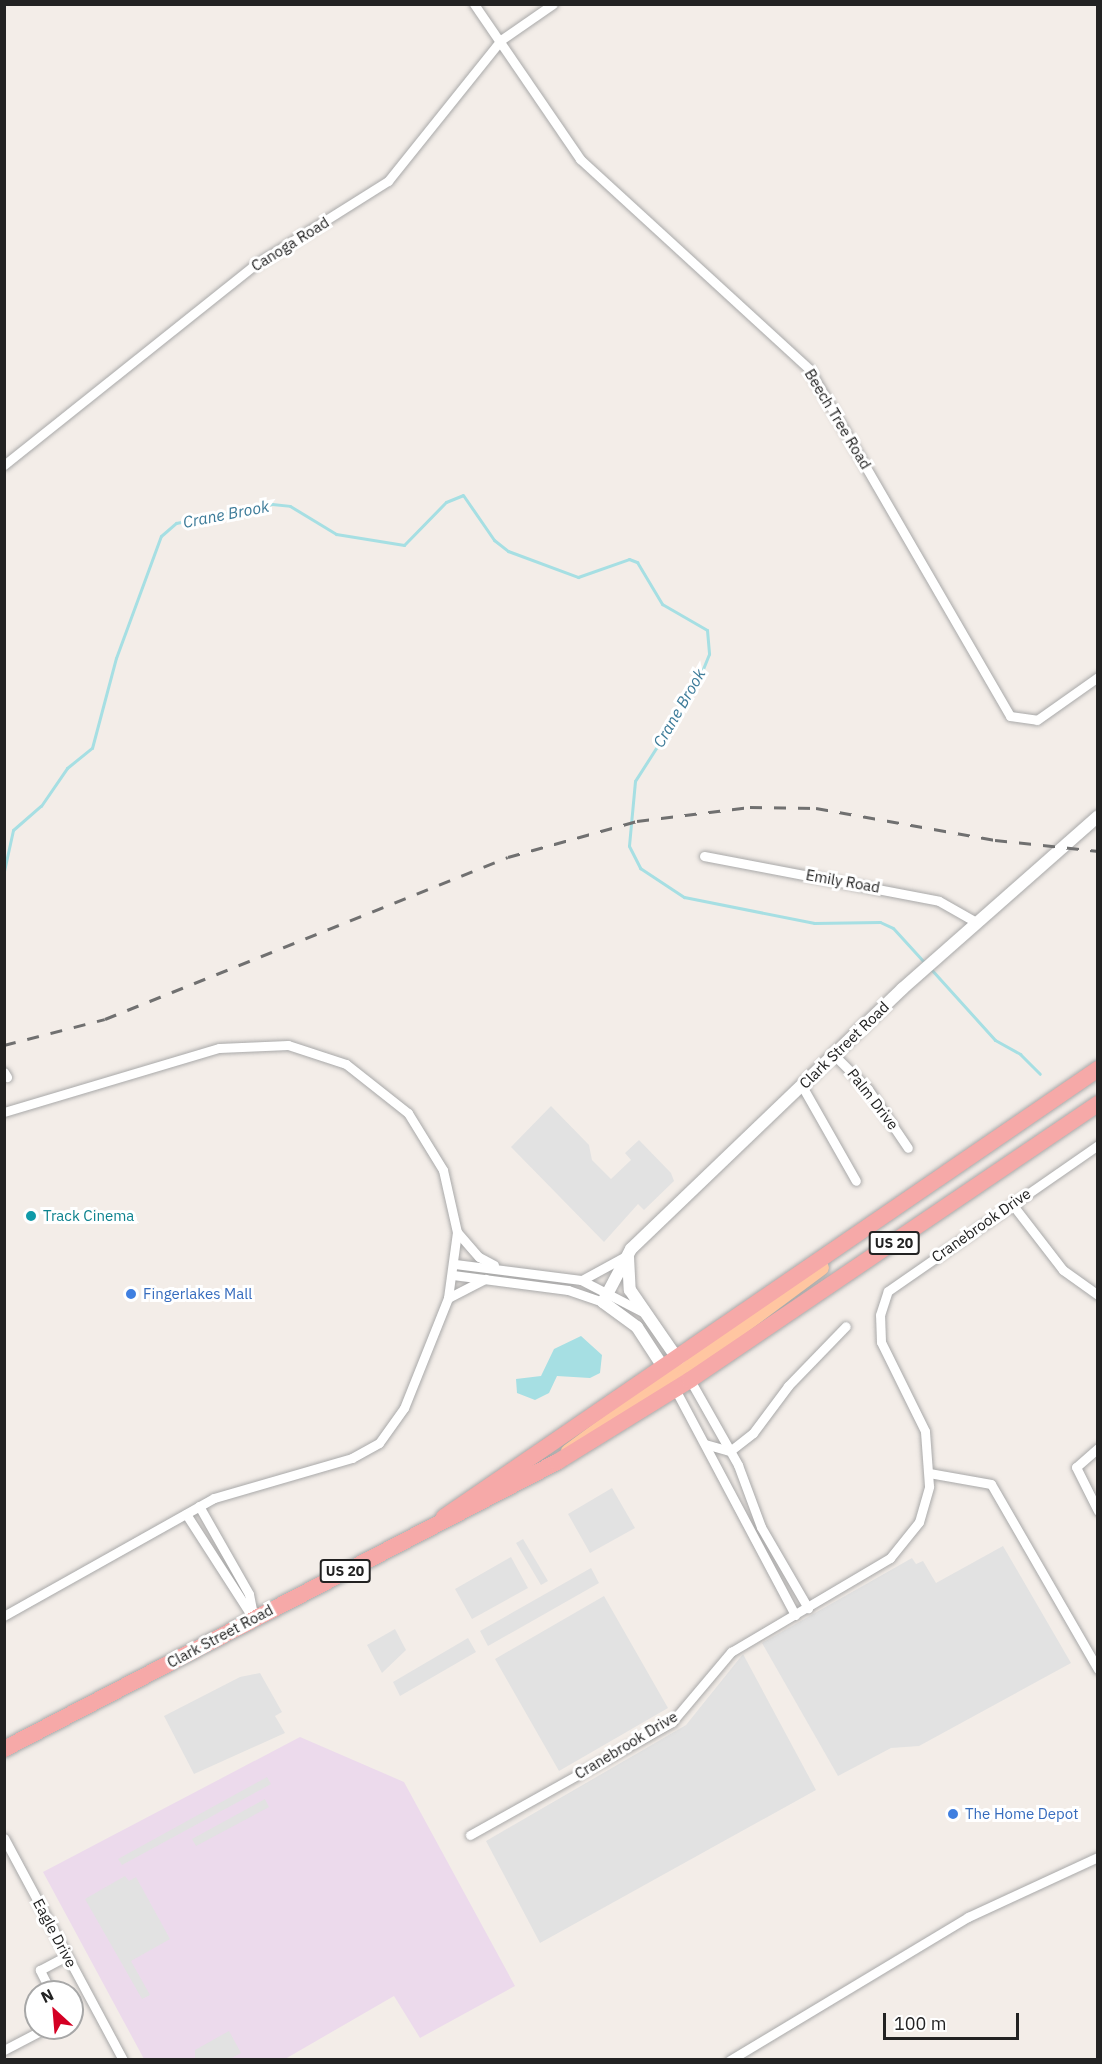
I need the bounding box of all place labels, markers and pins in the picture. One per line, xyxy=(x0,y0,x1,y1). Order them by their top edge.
place label: Track Cinema xyxy=(43,1207,134,1225)
marker: Track Cinema xyxy=(24,1209,38,1223)
place label: Fingerlakes Mall xyxy=(143,1285,252,1303)
marker: Fingerlakes Mall xyxy=(124,1287,138,1301)
place label: The Home Depot xyxy=(965,1805,1078,1823)
marker: The Home Depot xyxy=(946,1807,960,1821)

